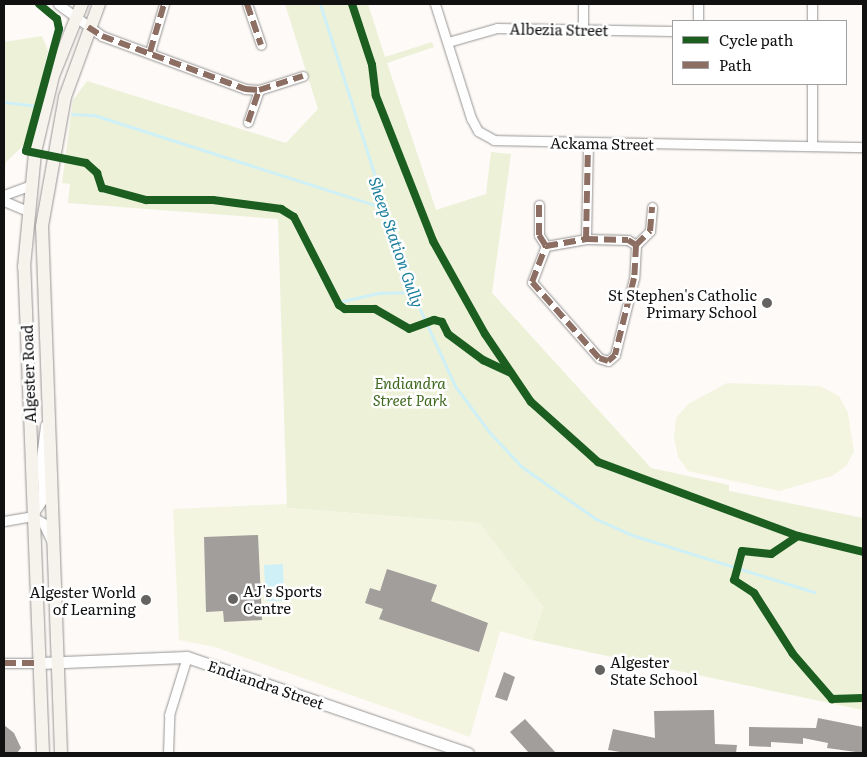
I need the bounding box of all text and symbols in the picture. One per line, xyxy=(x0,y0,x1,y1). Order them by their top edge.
street label: Albezia Street xyxy=(509,19,609,39)
legend xyxy=(672,20,847,85)
text: Cycle path xyxy=(719,28,793,51)
text: Path xyxy=(719,53,752,76)
street label: Ackama Street xyxy=(550,133,654,153)
water label: Sheep Station Gully xyxy=(366,174,428,310)
place label: St Stephen's Catholic Primary School xyxy=(608,285,757,320)
marker: St Stephen's Catholic Primary School xyxy=(761,297,773,309)
street label: Algester Road xyxy=(17,325,39,423)
park label: Endiandra Street Park xyxy=(373,373,447,408)
place label: AJ's Sports Centre xyxy=(243,581,322,616)
place label: Algester World of Learning xyxy=(29,582,136,617)
marker: AJ's Sports Centre xyxy=(227,593,239,605)
marker: Algester World of Learning xyxy=(140,594,152,606)
place label: Algester State School xyxy=(610,652,698,687)
street label: Endiandra Street xyxy=(206,656,326,712)
marker: Algester State School xyxy=(594,664,606,676)

